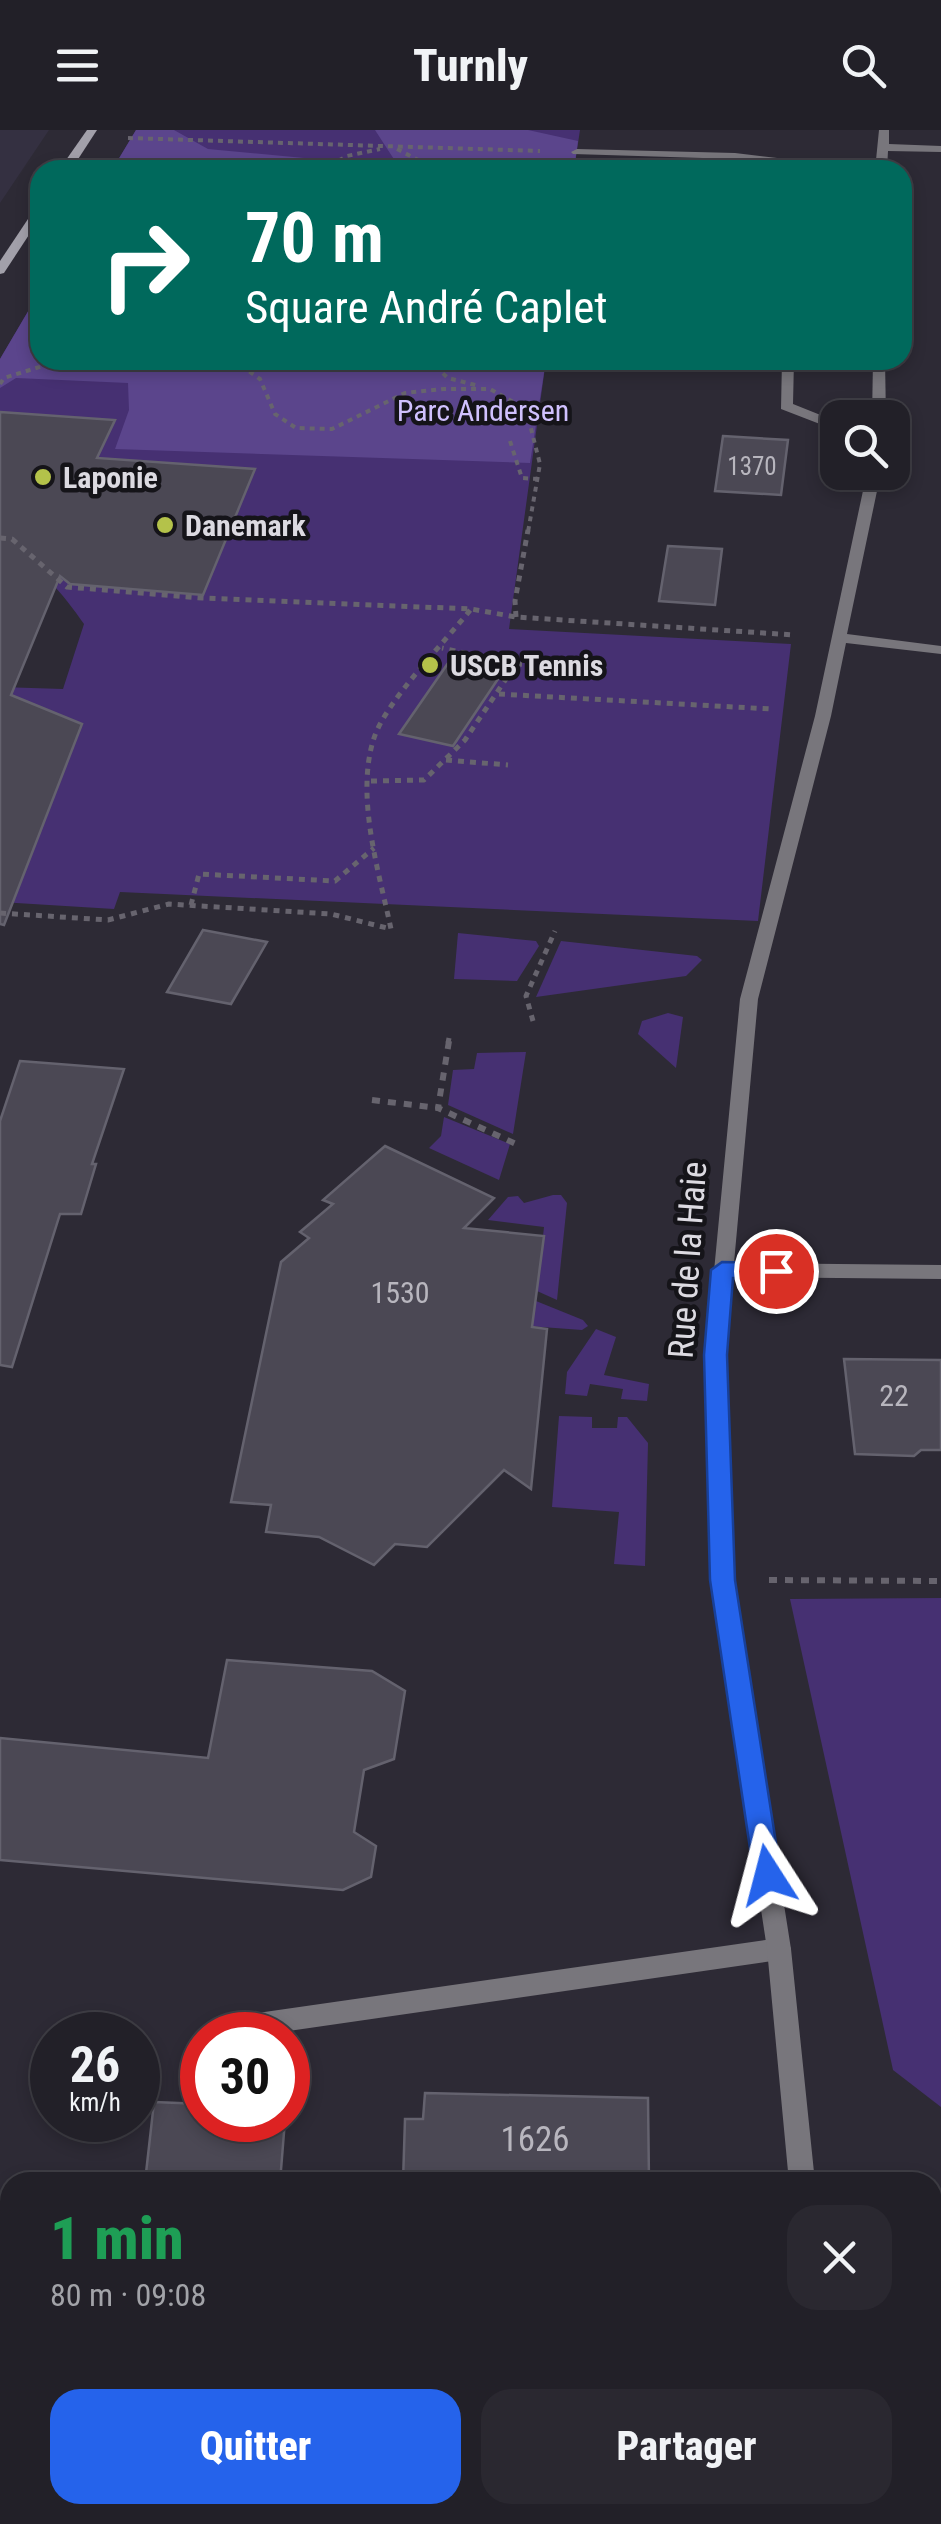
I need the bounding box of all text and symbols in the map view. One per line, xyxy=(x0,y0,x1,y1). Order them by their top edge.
icon: menu xyxy=(50,38,105,93)
icon: search xyxy=(836,38,891,93)
text: Turnly xyxy=(413,39,528,92)
text: 70 m xyxy=(245,197,384,279)
icon: right xyxy=(80,200,210,330)
text: Square André Caplet xyxy=(245,281,608,334)
park label: Parc Andersen xyxy=(397,393,569,428)
map controls xyxy=(820,400,910,490)
button: search xyxy=(820,400,910,490)
house number: 1370 xyxy=(727,452,777,481)
place label: Laponie xyxy=(63,460,158,495)
marker: Laponie xyxy=(32,466,54,488)
place label: Danemark xyxy=(185,508,307,543)
marker: Danemark xyxy=(154,514,176,536)
place label: USCB Tennis xyxy=(450,648,603,683)
marker: USCB Tennis xyxy=(419,654,441,676)
street label: Rue de la Haie xyxy=(661,1160,715,1360)
pin xyxy=(734,1229,819,1314)
icon: arrive xyxy=(749,1244,804,1299)
house number: 1530 xyxy=(370,1275,430,1310)
house number: 22 xyxy=(879,1378,909,1413)
position arrow xyxy=(716,1823,820,1927)
speed limit sign: 30 xyxy=(180,2012,310,2142)
text: 26 xyxy=(70,2036,120,2094)
text: km/h xyxy=(69,2088,121,2117)
house number: 1626 xyxy=(500,2119,570,2160)
text: 1 min xyxy=(50,2203,184,2274)
button: close xyxy=(787,2205,892,2310)
text: 80 m · 09:08 xyxy=(50,2276,206,2314)
button: Quitter xyxy=(50,2389,461,2504)
button: Partager xyxy=(481,2389,892,2504)

